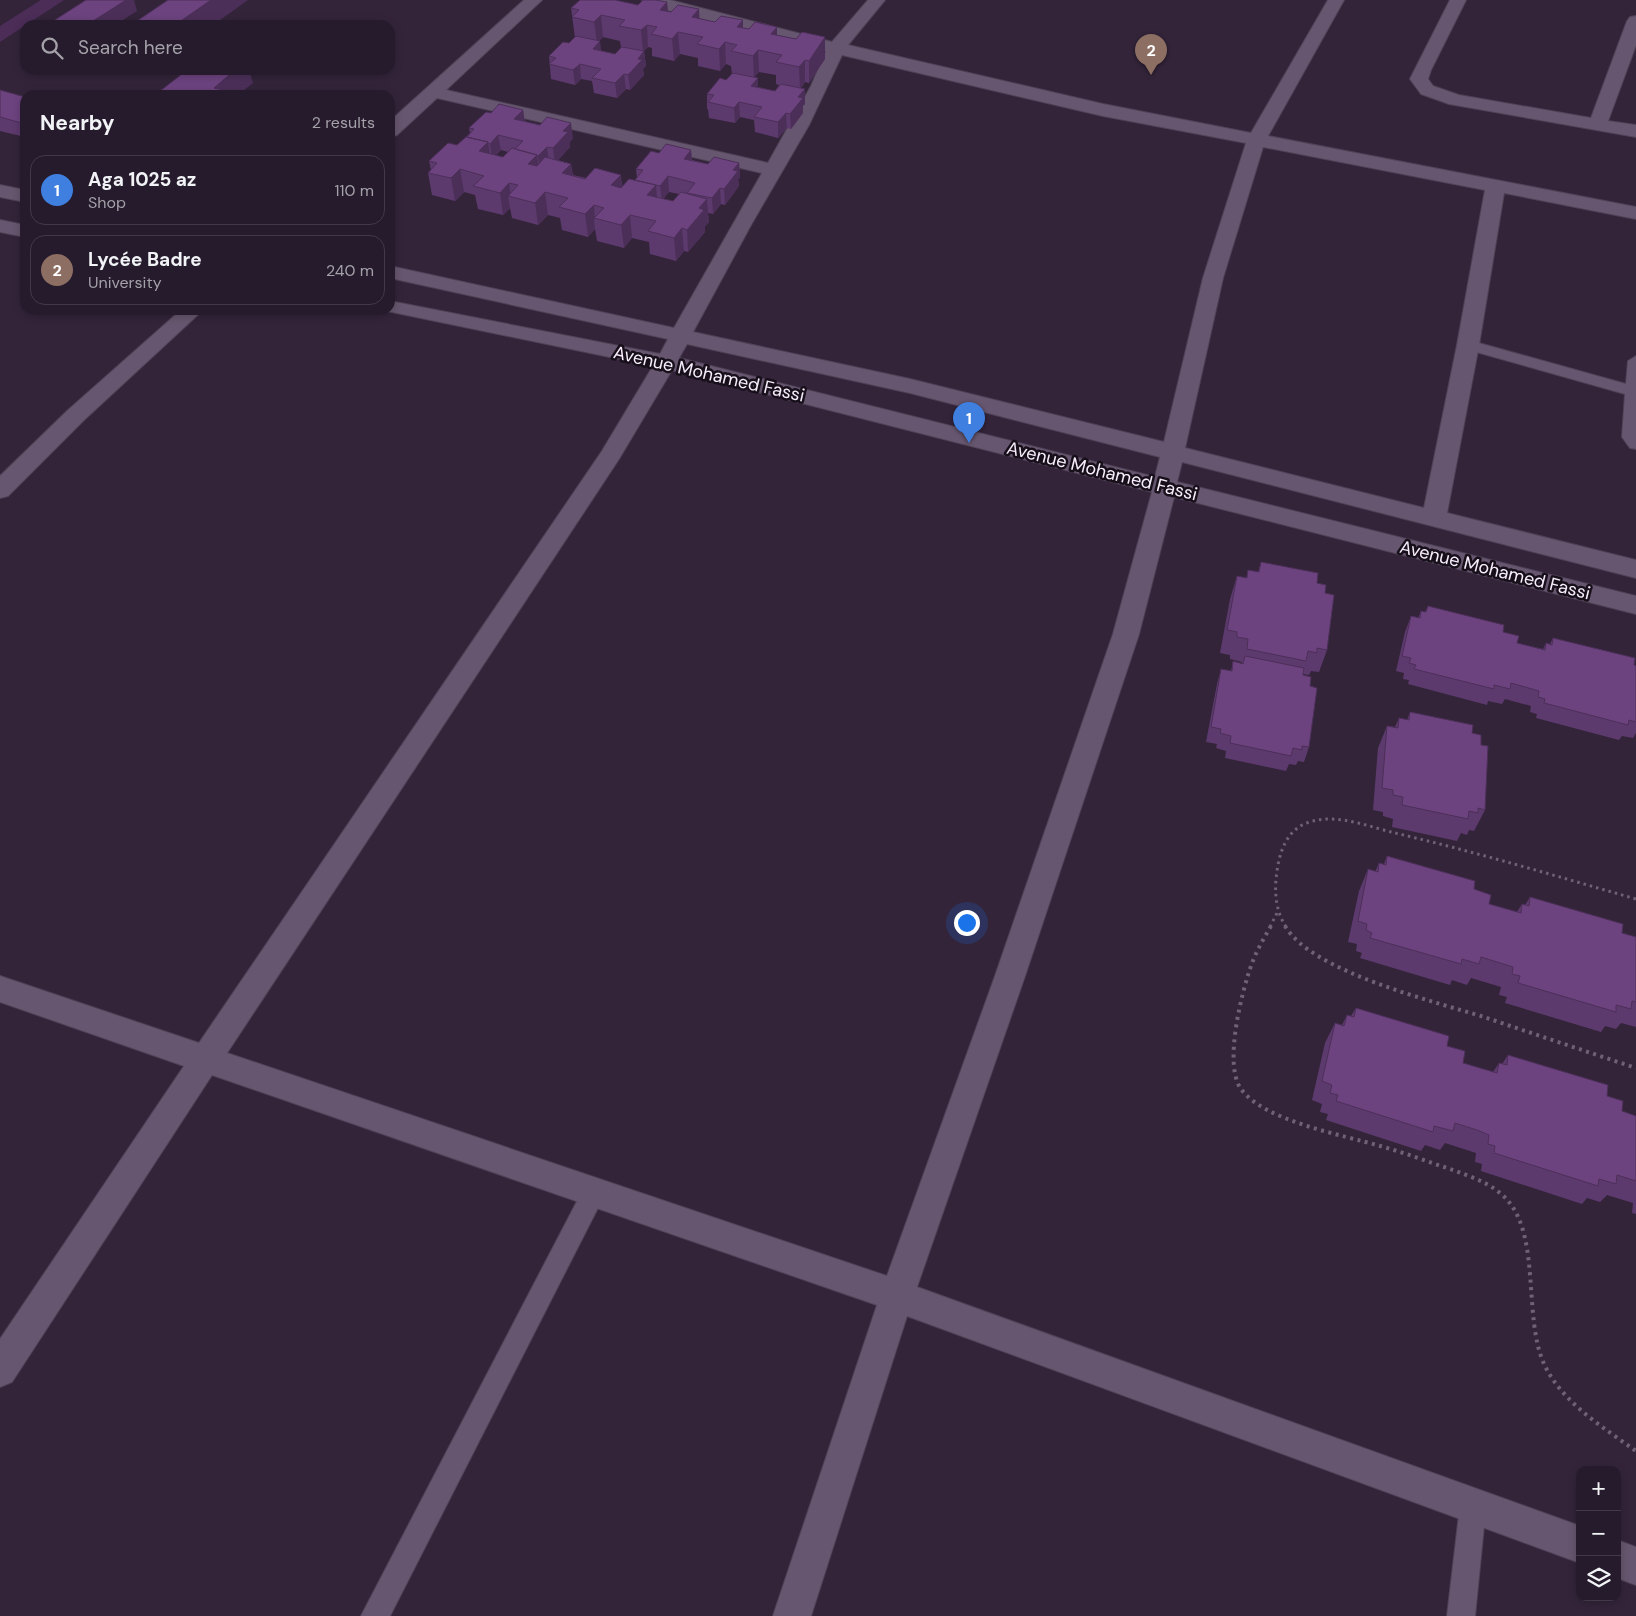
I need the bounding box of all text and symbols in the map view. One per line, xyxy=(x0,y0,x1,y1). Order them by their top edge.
search box xyxy=(20,20,395,75)
icon: search xyxy=(38,34,66,62)
pin: 2 xyxy=(1135,34,1167,75)
text: Search here xyxy=(78,35,183,60)
text: Nearby xyxy=(40,109,114,137)
text: 2 results xyxy=(312,112,375,133)
text: Aga 1025 az xyxy=(88,167,196,192)
text: 1 xyxy=(54,180,60,201)
text: 110 m xyxy=(335,180,374,201)
text: Shop xyxy=(88,192,126,213)
text: Lycée Badre xyxy=(88,247,202,272)
text: 2 xyxy=(52,260,62,281)
text: 240 m xyxy=(326,260,374,281)
text: University xyxy=(88,272,162,293)
street label: Avenue Mohamed Fassi xyxy=(611,340,807,408)
pin: 1 xyxy=(953,402,985,443)
street label: Avenue Mohamed Fassi xyxy=(1004,436,1200,506)
street label: Avenue Mohamed Fassi xyxy=(1397,535,1593,605)
your location xyxy=(954,910,980,936)
map controls xyxy=(1576,1466,1621,1601)
button: + xyxy=(1576,1466,1621,1511)
button: − xyxy=(1576,1511,1621,1556)
button: layers xyxy=(1576,1556,1621,1601)

